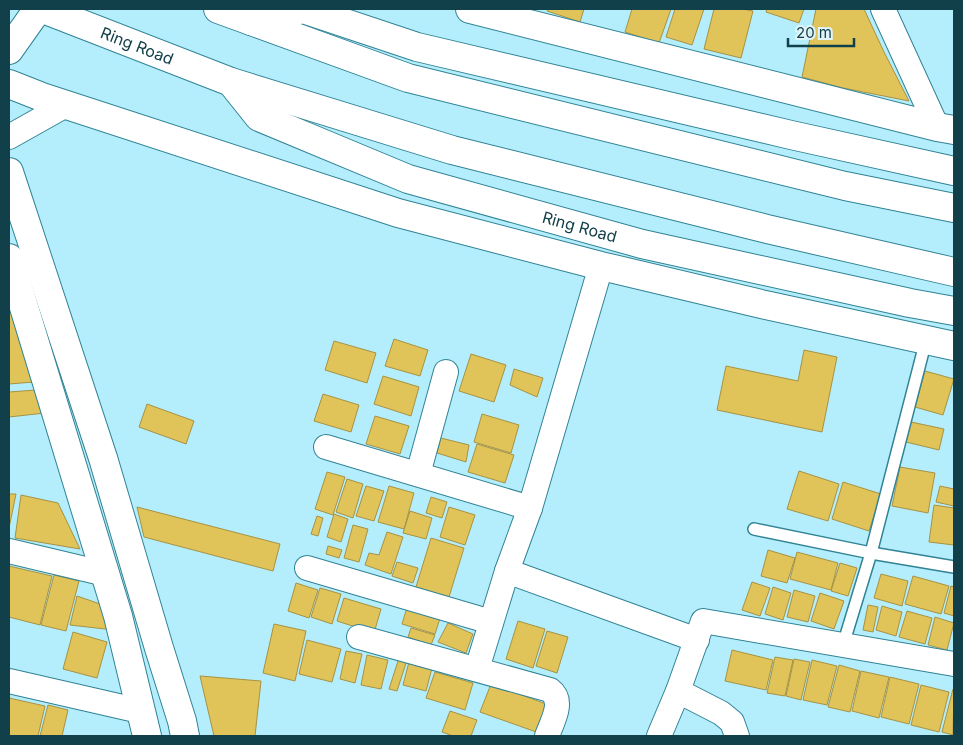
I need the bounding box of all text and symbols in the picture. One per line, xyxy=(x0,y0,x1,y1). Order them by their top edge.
scale bar xyxy=(788,15,854,47)
street label: Ring Road xyxy=(98,22,176,69)
text: 20 m xyxy=(796,23,832,42)
street label: Ring Road xyxy=(540,207,619,247)

